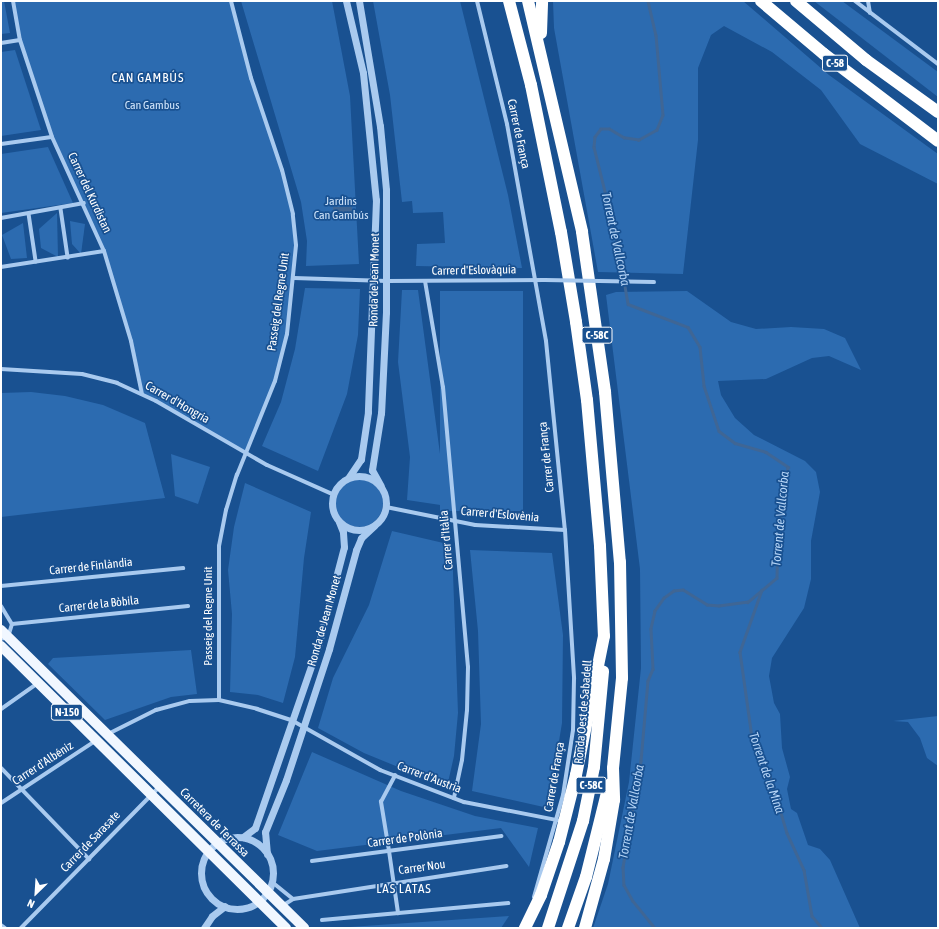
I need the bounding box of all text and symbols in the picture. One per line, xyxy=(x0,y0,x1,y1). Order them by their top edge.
road number: C-58 xyxy=(821,54,849,72)
district label: CAN GAMBÚS xyxy=(112,70,184,86)
street label: Carrer de França xyxy=(504,98,532,170)
park label: Can Gambus xyxy=(125,99,179,113)
street label: Carrer del Kurdistan xyxy=(64,150,114,236)
water label: Torrent de Vallcorba xyxy=(597,191,633,287)
park label: Jardins Can Gambús xyxy=(314,195,368,223)
street label: Ronda de Jean Monet xyxy=(367,233,383,327)
street label: Passeig del Regne Unit xyxy=(265,252,293,352)
street label: Carrer d'Eslovàquia xyxy=(432,263,516,279)
road number: C-58C xyxy=(581,326,613,344)
street label: Carrer d'Hongria xyxy=(142,379,212,427)
street label: Carrer de França xyxy=(536,421,558,493)
water label: Torrent de Vallcorba xyxy=(769,471,793,567)
street label: Carrer d'Eslovènia xyxy=(460,504,540,526)
street label: Carrer d'Itàlia xyxy=(437,510,457,570)
street label: Carrer de Finlàndia xyxy=(49,555,133,579)
street label: Passeig del Regne Unit xyxy=(202,566,216,666)
street label: Ronda de Jean Monet xyxy=(305,574,345,668)
street label: Carrer de la Bòbila xyxy=(58,594,140,616)
street label: Ronda Oest de Sabadell xyxy=(572,659,596,765)
road number: N-150 xyxy=(50,703,84,721)
water label: Torrent de la Mina xyxy=(745,730,787,816)
street label: Carrer d'Albéniz xyxy=(10,739,76,789)
street label: Carrer de França xyxy=(542,741,568,813)
street label: Carrer d'Austria xyxy=(395,759,463,797)
water label: Torrent de Vallcorba xyxy=(616,764,648,860)
road number: C-58C xyxy=(575,776,607,794)
street label: Carretera de Terrassa xyxy=(176,785,252,861)
street label: Carrer de Sarasate xyxy=(58,808,124,876)
street label: Carrer de Polònia xyxy=(367,827,443,851)
street label: Carrer Nou xyxy=(398,858,446,878)
north arrow xyxy=(16,873,56,913)
district label: LAS LATAS xyxy=(376,881,432,897)
text: N xyxy=(25,897,36,911)

